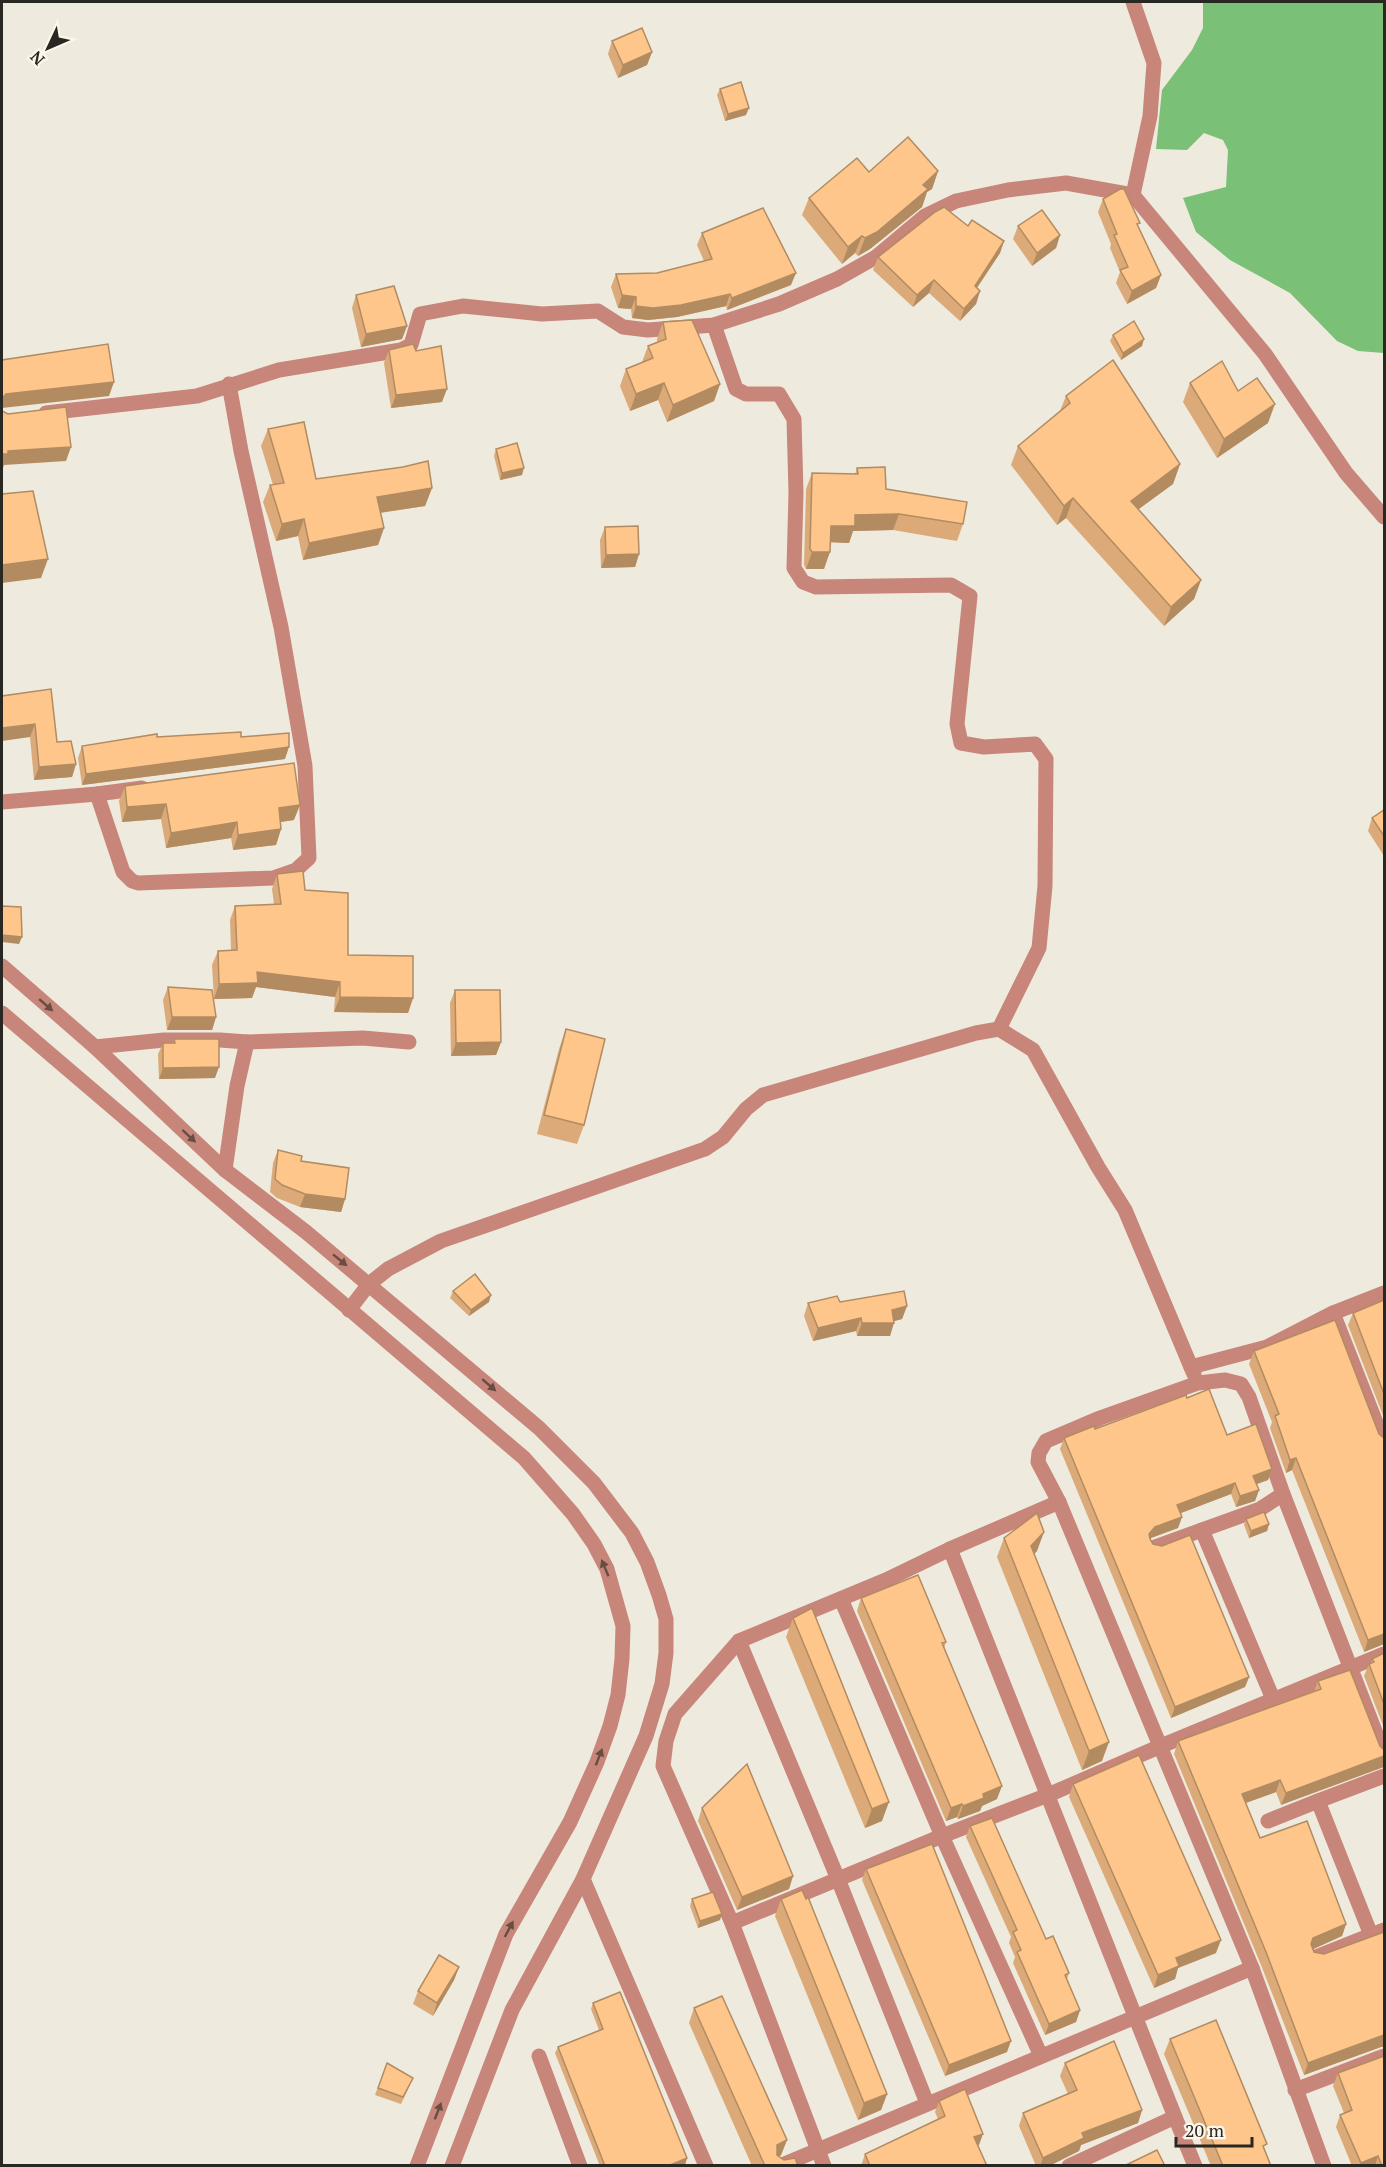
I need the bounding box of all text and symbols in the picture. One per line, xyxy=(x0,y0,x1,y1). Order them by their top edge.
north arrow xyxy=(18,18,78,78)
text: N xyxy=(25,46,49,70)
one-way arrow xyxy=(38,998,54,1011)
one-way arrow xyxy=(182,1129,196,1143)
one-way arrow xyxy=(332,1253,348,1266)
one-way arrow xyxy=(481,1378,496,1391)
one-way arrow xyxy=(600,1558,610,1576)
one-way arrow xyxy=(594,1747,604,1765)
one-way arrow xyxy=(504,1921,514,1938)
one-way arrow xyxy=(433,2102,443,2120)
scale bar xyxy=(1176,2110,1252,2148)
text: 20 m xyxy=(1185,2118,1225,2142)

